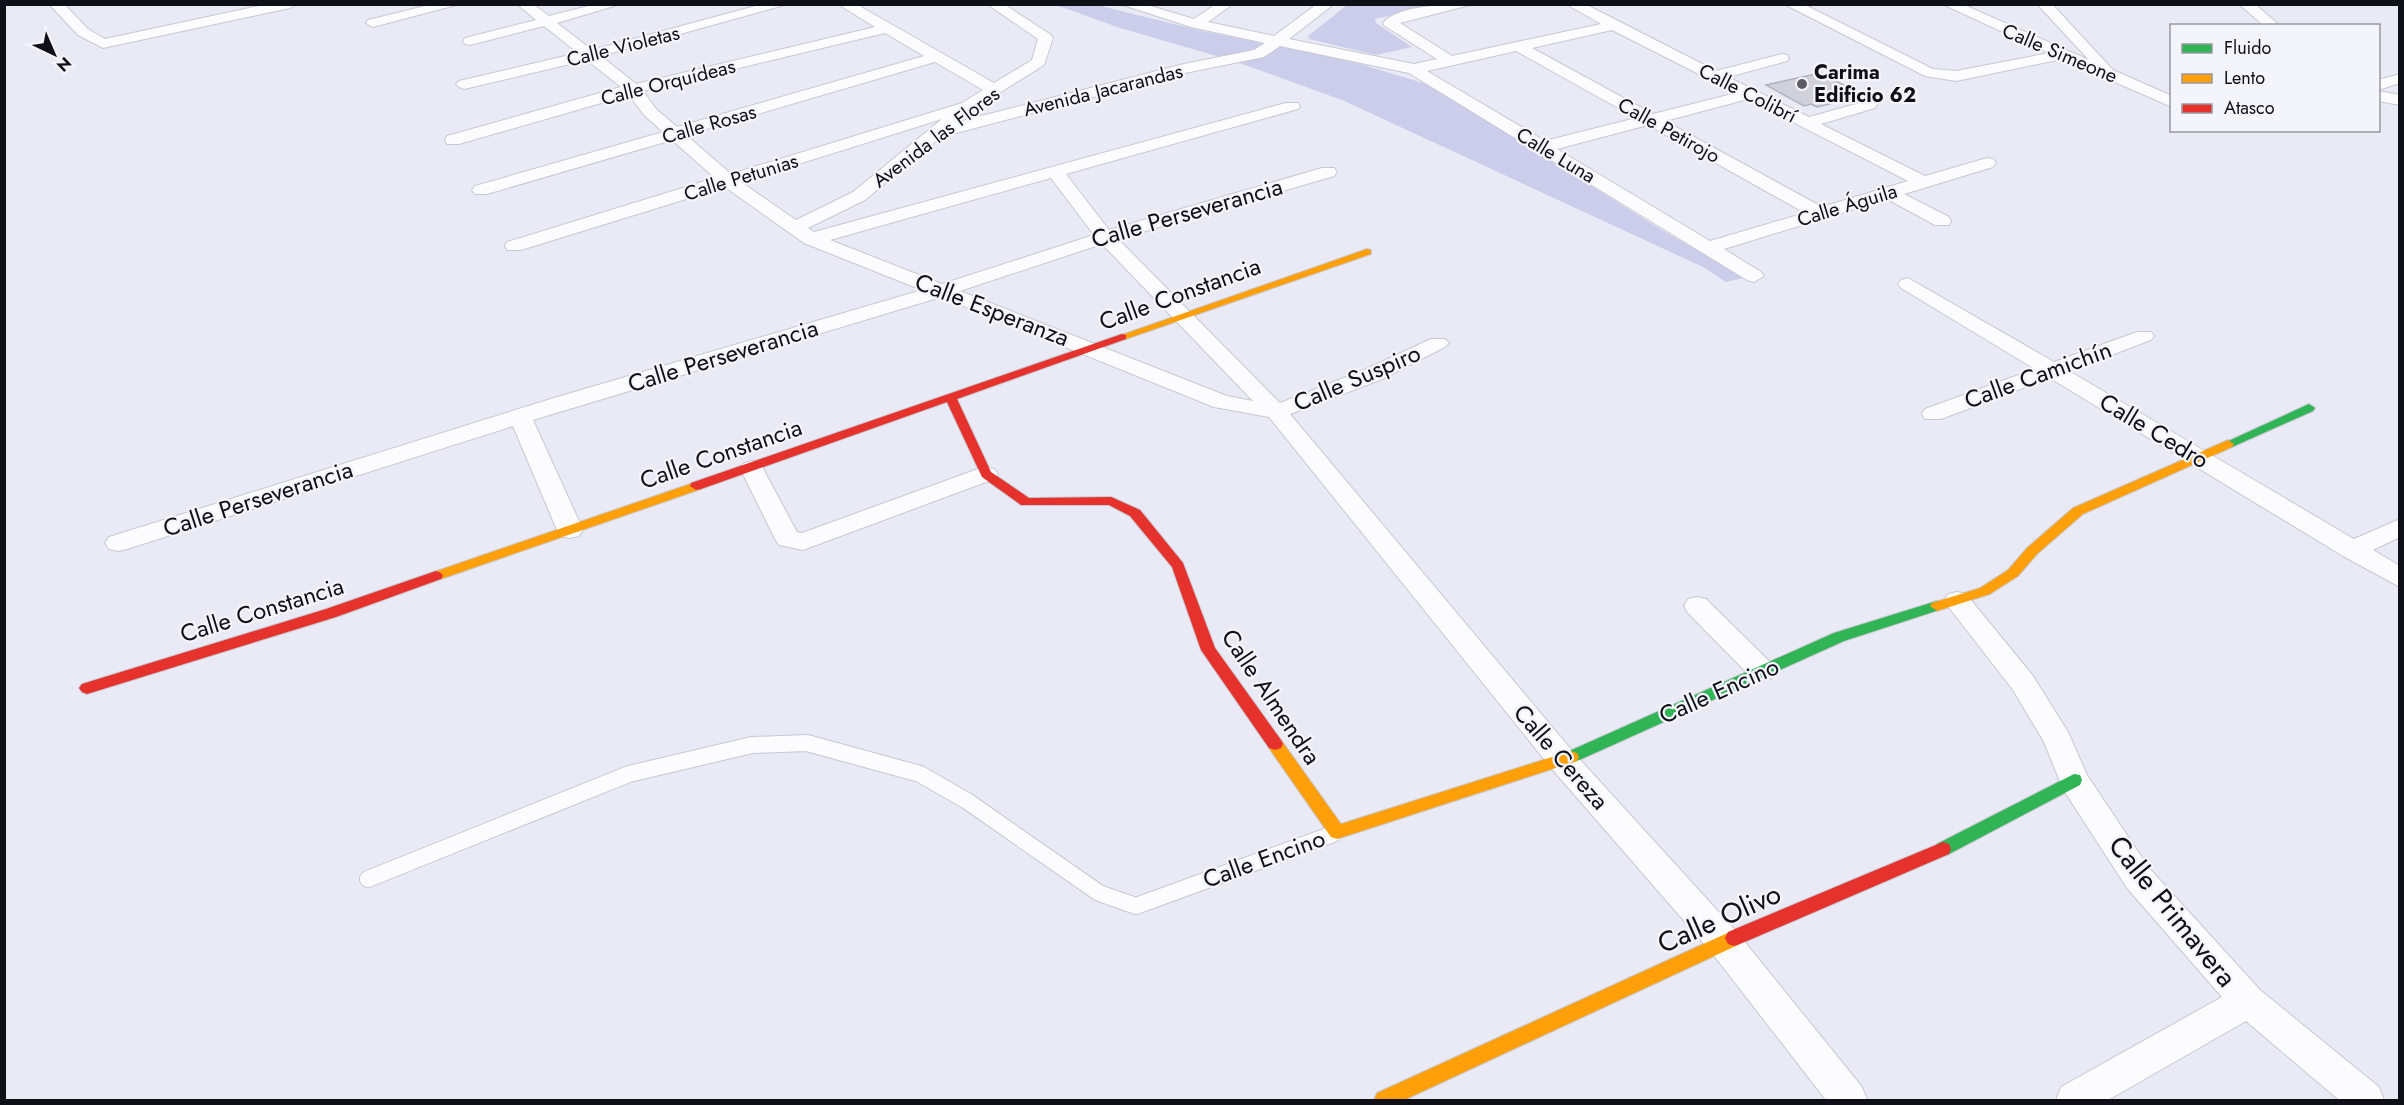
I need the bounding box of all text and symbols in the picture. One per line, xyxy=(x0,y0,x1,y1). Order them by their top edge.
street label: Calle Simeone xyxy=(1998,16,2122,91)
street label: Calle Violetas xyxy=(564,18,683,75)
north arrow xyxy=(24,24,84,84)
legend xyxy=(2170,24,2380,132)
text: Fluido xyxy=(2224,35,2272,61)
text: N xyxy=(52,52,77,77)
street label: Calle Orquídeas xyxy=(598,52,738,113)
street label: Calle Colibrí xyxy=(1694,56,1803,131)
street label: Avenida Jacarandas xyxy=(1020,57,1186,124)
place label: Carima Edificio 62 xyxy=(1814,58,1916,110)
text: Lento xyxy=(2224,65,2265,91)
marker: Carima Edificio 62 xyxy=(1795,77,1809,91)
street label: Avenida las Flores xyxy=(867,80,1006,195)
street label: Calle Petirojo xyxy=(1612,90,1725,171)
text: Atasco xyxy=(2224,95,2275,121)
street label: Calle Rosas xyxy=(659,97,760,152)
street label: Calle Luna xyxy=(1511,120,1601,191)
street label: Calle Petunias xyxy=(680,146,802,209)
street label: Calle Perseverancia xyxy=(1087,168,1287,257)
street label: Calle Águila xyxy=(1793,177,1901,234)
street label: Calle Constancia xyxy=(1094,248,1265,339)
street label: Calle Esperanza xyxy=(910,264,1074,355)
street label: Calle Perseverancia xyxy=(623,310,822,401)
street label: Calle Camichín xyxy=(1959,332,2116,417)
street label: Calle Suspiro xyxy=(1288,335,1426,420)
street label: Calle Cedro xyxy=(2093,384,2216,477)
street label: Calle Constancia xyxy=(635,409,807,498)
street label: Calle Perseverancia xyxy=(159,451,357,546)
street label: Calle Constancia xyxy=(176,568,348,651)
street label: Calle Almendra xyxy=(1213,622,1330,772)
street label: Calle Encino xyxy=(1653,649,1784,733)
street label: Calle Cereza xyxy=(1506,696,1617,817)
street label: Calle Encino xyxy=(1198,820,1330,897)
street label: Calle Primavera xyxy=(2099,827,2247,996)
street label: Calle Olivo xyxy=(1651,873,1788,964)

